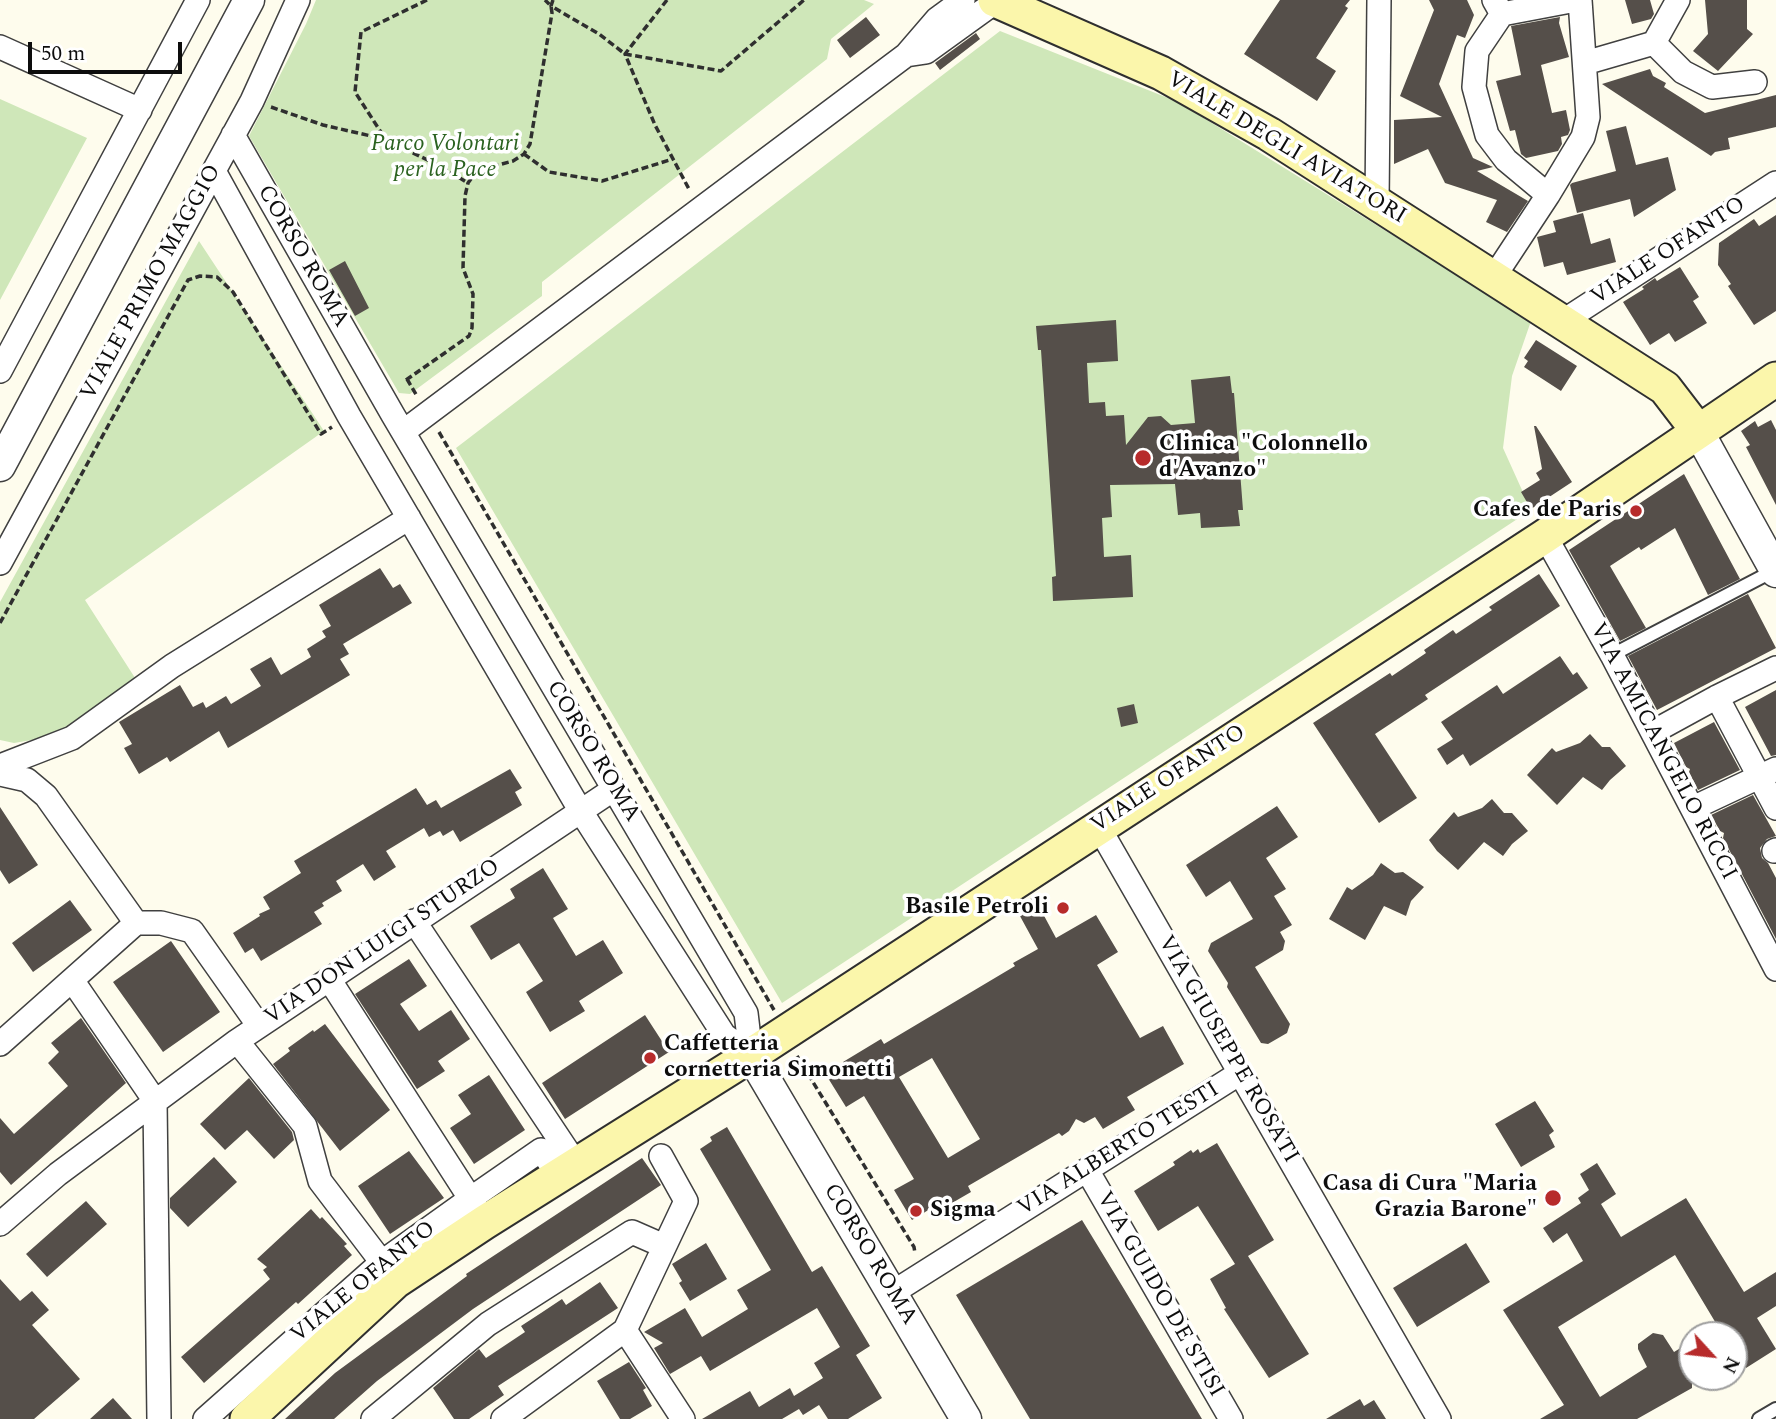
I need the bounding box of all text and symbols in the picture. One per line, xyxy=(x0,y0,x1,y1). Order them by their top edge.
scale bar xyxy=(32,28,186,72)
text: 50 m xyxy=(41,38,85,70)
street label: VIALE DEGLI AVIATORI xyxy=(1161,67,1411,231)
park label: Parco Volontari per la Pace xyxy=(371,131,519,185)
street label: VIALE PRIMO MAGGIO xyxy=(76,160,228,406)
street label: CORSO ROMA xyxy=(250,181,354,333)
street label: VIALE OFANTO xyxy=(1587,192,1751,312)
place label: Clinica "Colonnello d'Avanzo" xyxy=(1159,431,1368,485)
marker: Clinica "Colonnello d'Avanzo" xyxy=(1133,448,1153,468)
place label: Cafes de Paris xyxy=(1473,497,1622,525)
marker: Cafes de Paris xyxy=(1628,503,1644,519)
street label: VIA AMICANGELO RICCI xyxy=(1582,619,1742,885)
street label: CORSO ROMA xyxy=(539,676,645,828)
street label: VIALE OFANTO xyxy=(1087,720,1251,840)
street label: VIA DON LUIGI STURZO xyxy=(260,854,506,1032)
place label: Basile Petroli xyxy=(905,894,1049,922)
marker: Basile Petroli xyxy=(1055,900,1071,916)
street label: VIA GIUSEPPE ROSATI xyxy=(1150,931,1304,1169)
place label: Caffetteria cornetteria Simonetti xyxy=(664,1031,892,1085)
marker: Caffetteria cornetteria Simonetti xyxy=(642,1050,658,1066)
street label: VIA ALBERTO TESTI xyxy=(1013,1077,1225,1223)
place label: Casa di Cura "Maria Grazia Barone" xyxy=(1323,1171,1537,1225)
street label: CORSO ROMA xyxy=(816,1179,922,1331)
street label: VIA GUIDO DE STISI xyxy=(1089,1187,1229,1403)
marker: Casa di Cura "Maria Grazia Barone" xyxy=(1543,1188,1563,1208)
place label: Sigma xyxy=(930,1197,996,1225)
marker: Sigma xyxy=(908,1203,924,1219)
street label: VIALE OFANTO xyxy=(286,1216,442,1350)
north arrow xyxy=(1678,1321,1748,1391)
text: N xyxy=(1714,1351,1747,1378)

